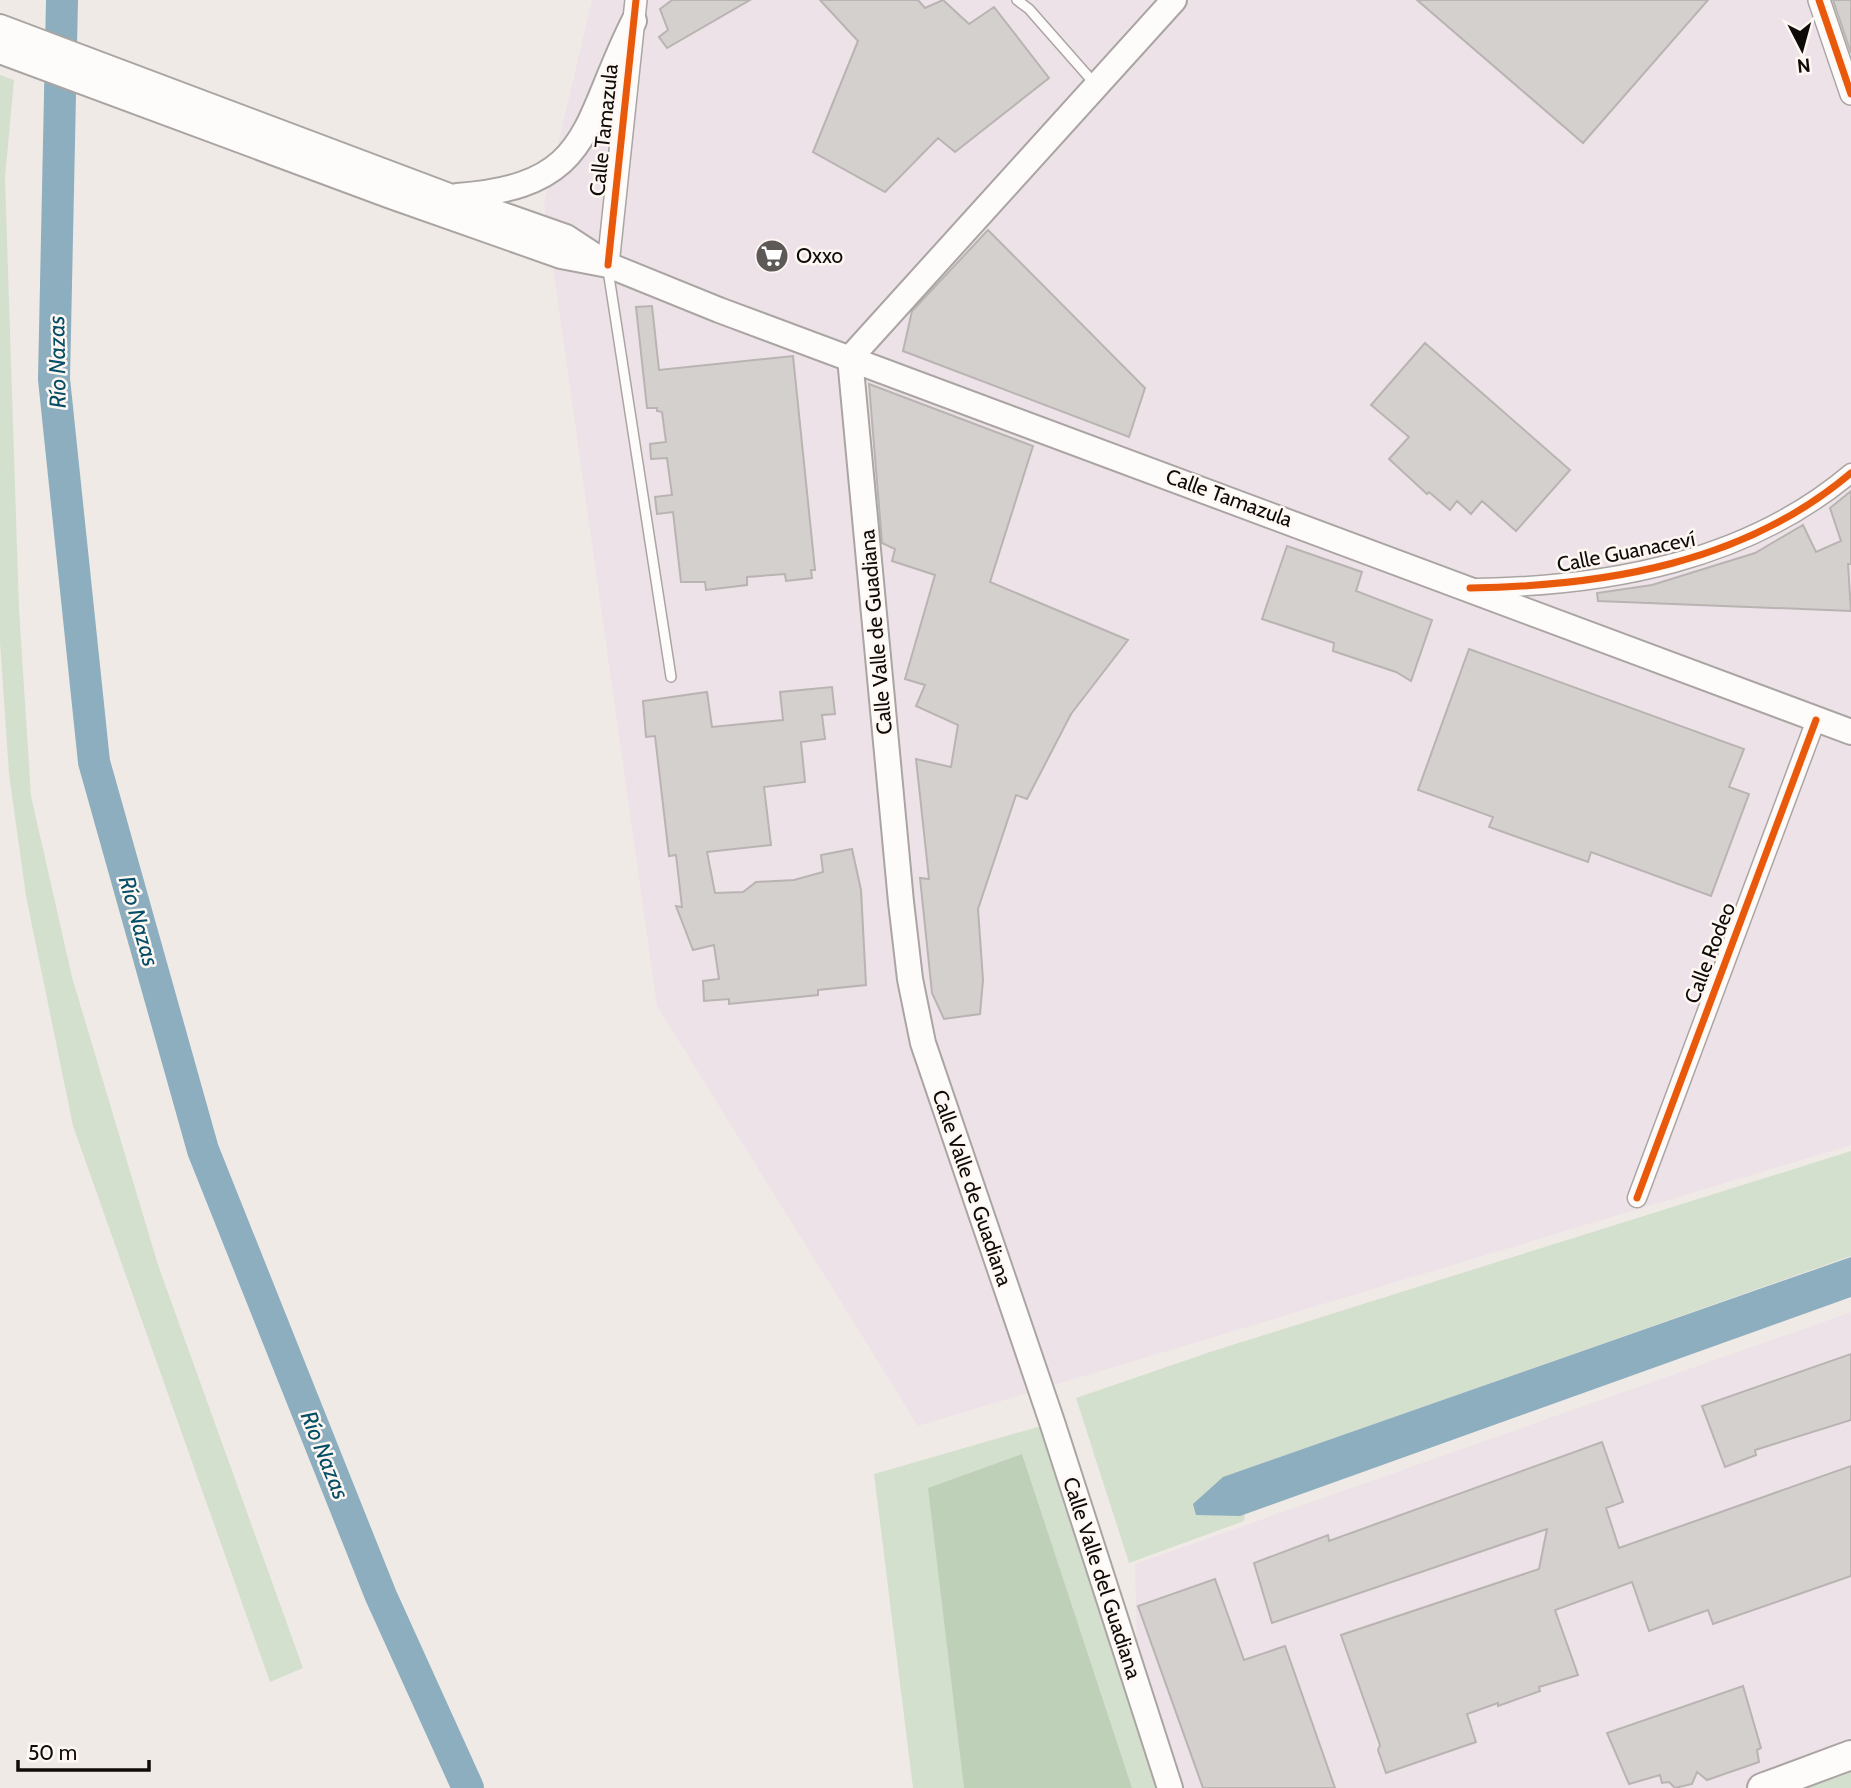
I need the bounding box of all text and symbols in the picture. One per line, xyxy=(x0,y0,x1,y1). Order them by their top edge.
north arrow xyxy=(1767,14,1837,84)
text: N xyxy=(1796,53,1812,78)
street label: Calle Tamazula xyxy=(584,63,623,197)
supermarket icon: Oxxo xyxy=(753,237,791,275)
place label: Oxxo xyxy=(796,243,843,268)
water label: Río Nazas xyxy=(42,315,72,409)
street label: Calle Tamazula xyxy=(1163,463,1296,532)
street label: Calle Guanaceví xyxy=(1555,526,1698,577)
street label: Calle Valle de Guadiana xyxy=(854,528,897,736)
water label: Río Nazas xyxy=(113,873,165,969)
street label: Calle Rodeo xyxy=(1679,899,1740,1007)
street label: Calle Valle de Guadiana xyxy=(927,1086,1018,1289)
water label: Río Nazas xyxy=(295,1407,355,1503)
street label: Calle Valle del Guadiana xyxy=(1058,1474,1147,1682)
scale bar xyxy=(18,1728,149,1772)
text: 50 m xyxy=(28,1740,77,1765)

